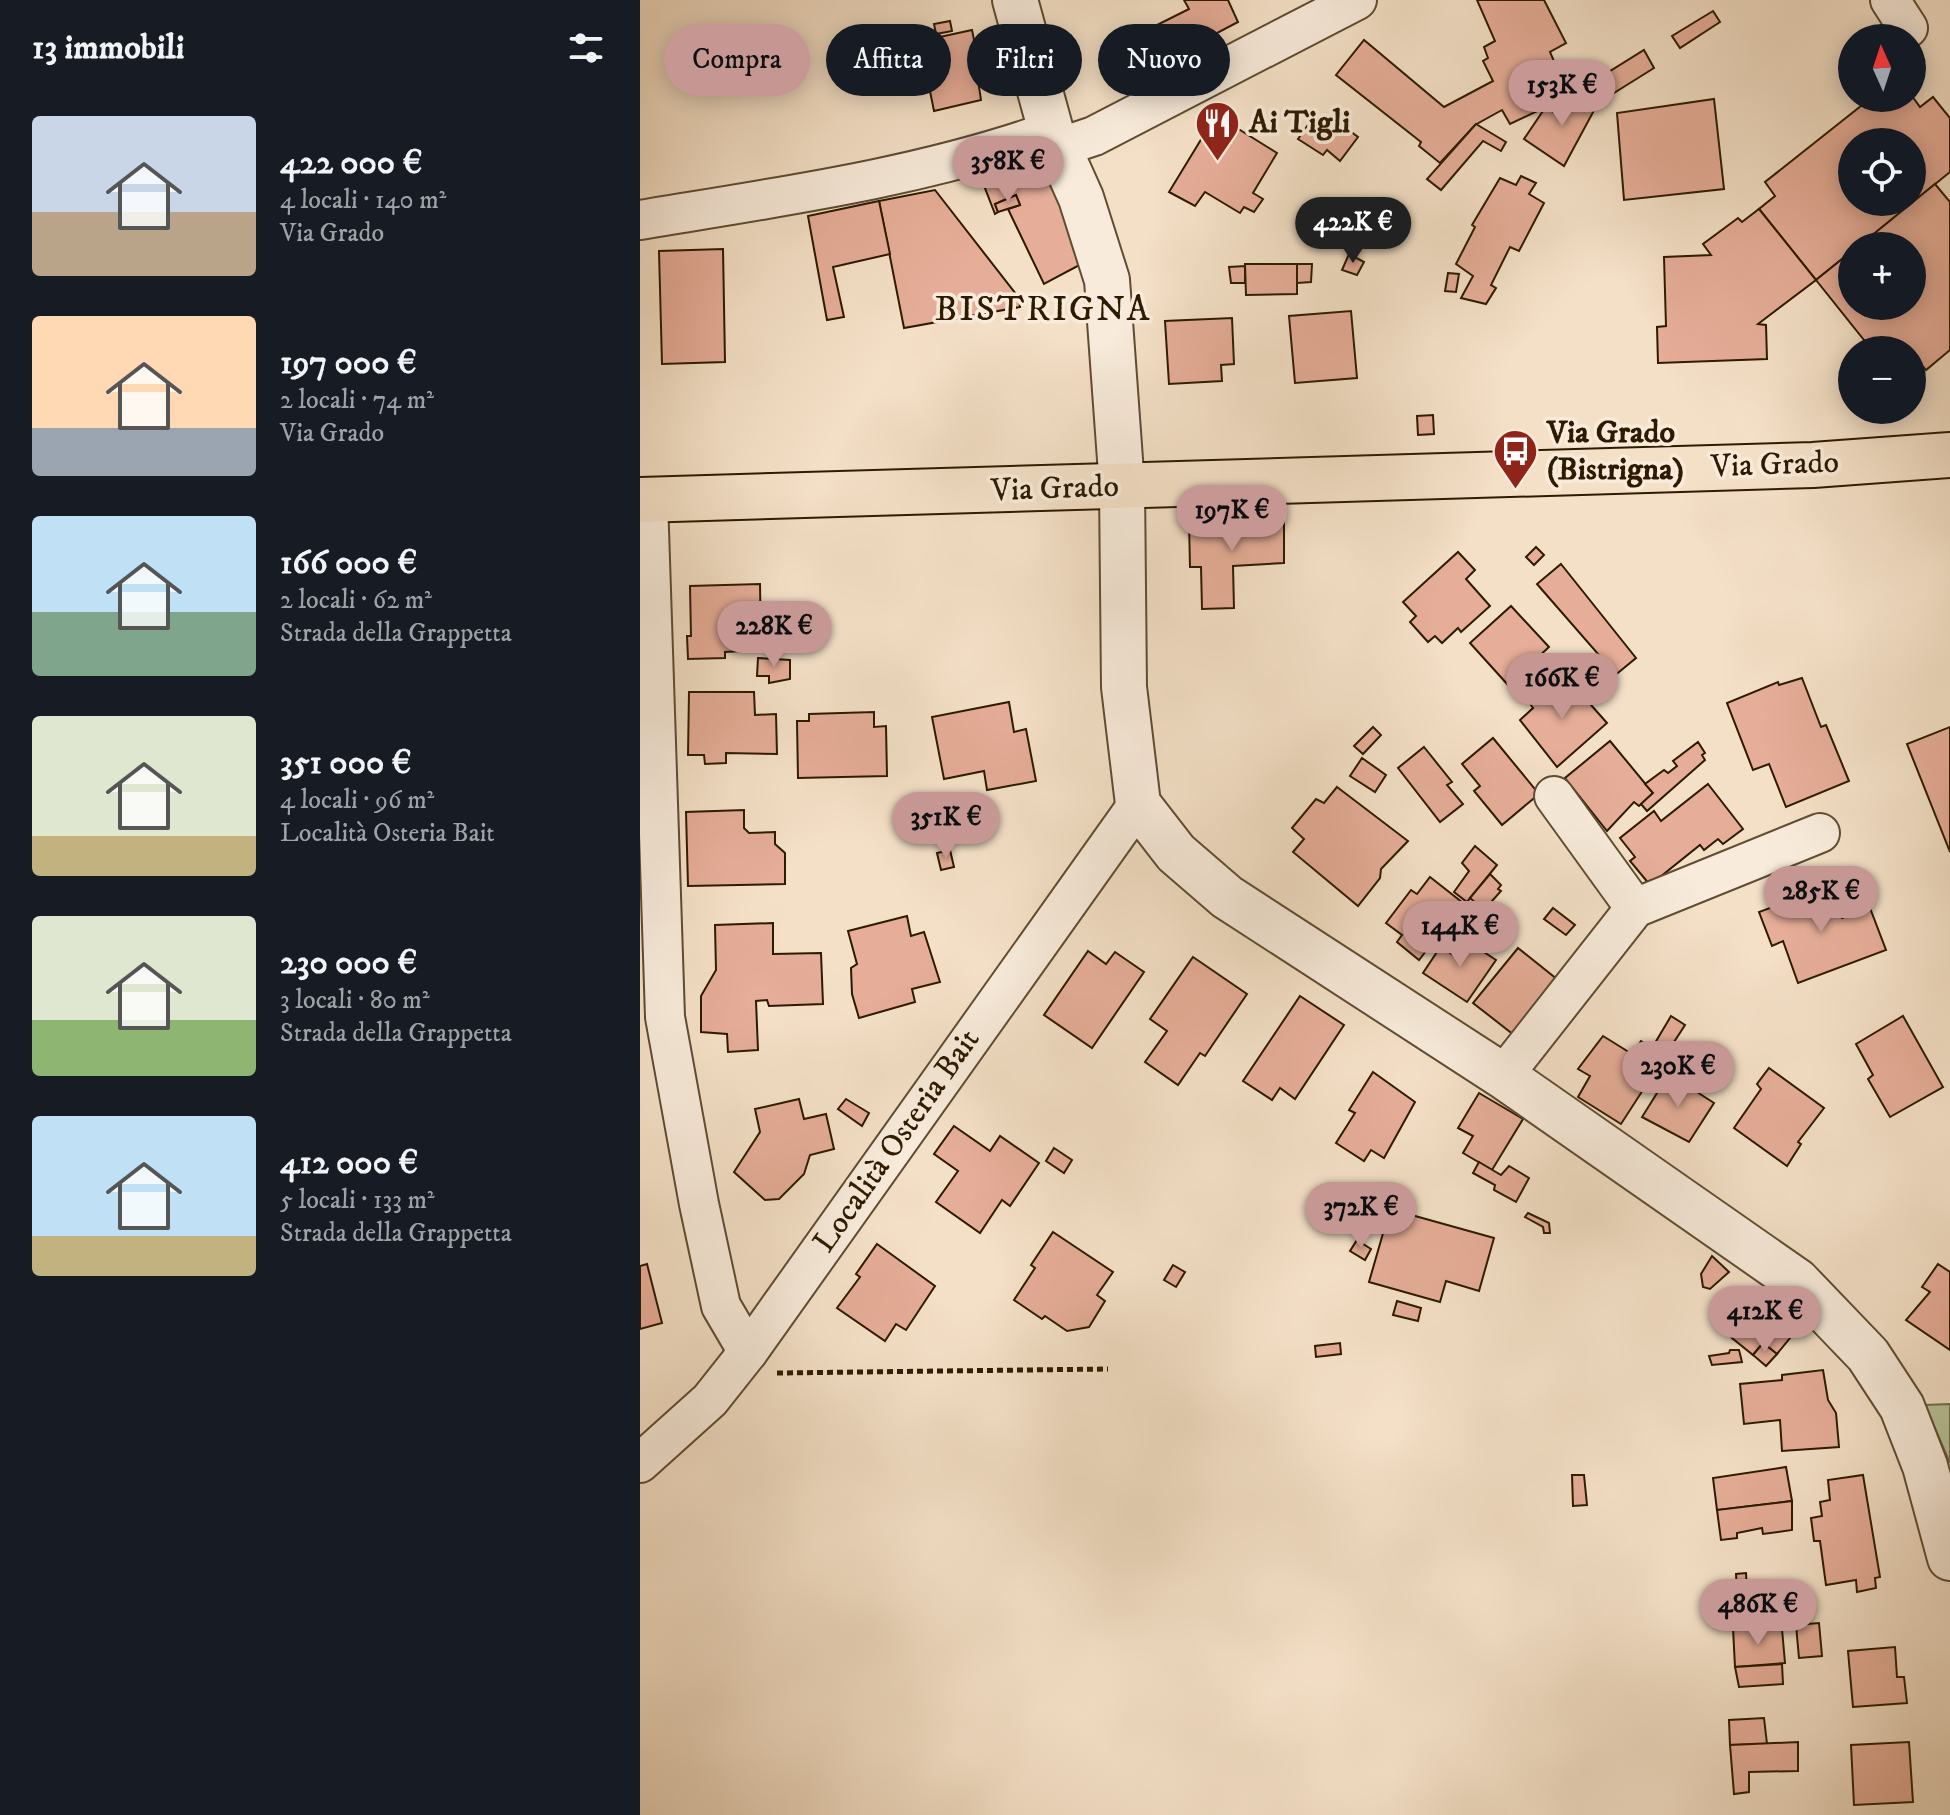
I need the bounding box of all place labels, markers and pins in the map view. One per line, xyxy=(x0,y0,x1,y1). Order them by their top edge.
pin: 153K € xyxy=(1497,60,1627,128)
restaurant icon: Ai Tigli xyxy=(1194,99,1242,162)
place label: Ai Tigli xyxy=(1248,103,1350,143)
pin: 358K € xyxy=(943,136,1073,204)
pin: 422K € xyxy=(1288,197,1418,265)
place label: Via Grado (Bistrigna) xyxy=(1545,413,1684,490)
bus stop icon: Via Grado (Bistrigna) xyxy=(1492,427,1540,490)
pin: 197K € xyxy=(1167,485,1297,553)
pin: 228K € xyxy=(709,601,839,669)
pin: 166K € xyxy=(1497,653,1627,721)
pin: 351K € xyxy=(881,792,1011,860)
pin: 285K € xyxy=(1756,866,1886,934)
pin: 144K € xyxy=(1395,901,1525,969)
pin: 230K € xyxy=(1613,1041,1743,1109)
pin: 372K € xyxy=(1296,1182,1426,1250)
pin: 412K € xyxy=(1700,1286,1830,1354)
pin: 486K € xyxy=(1693,1579,1823,1647)

